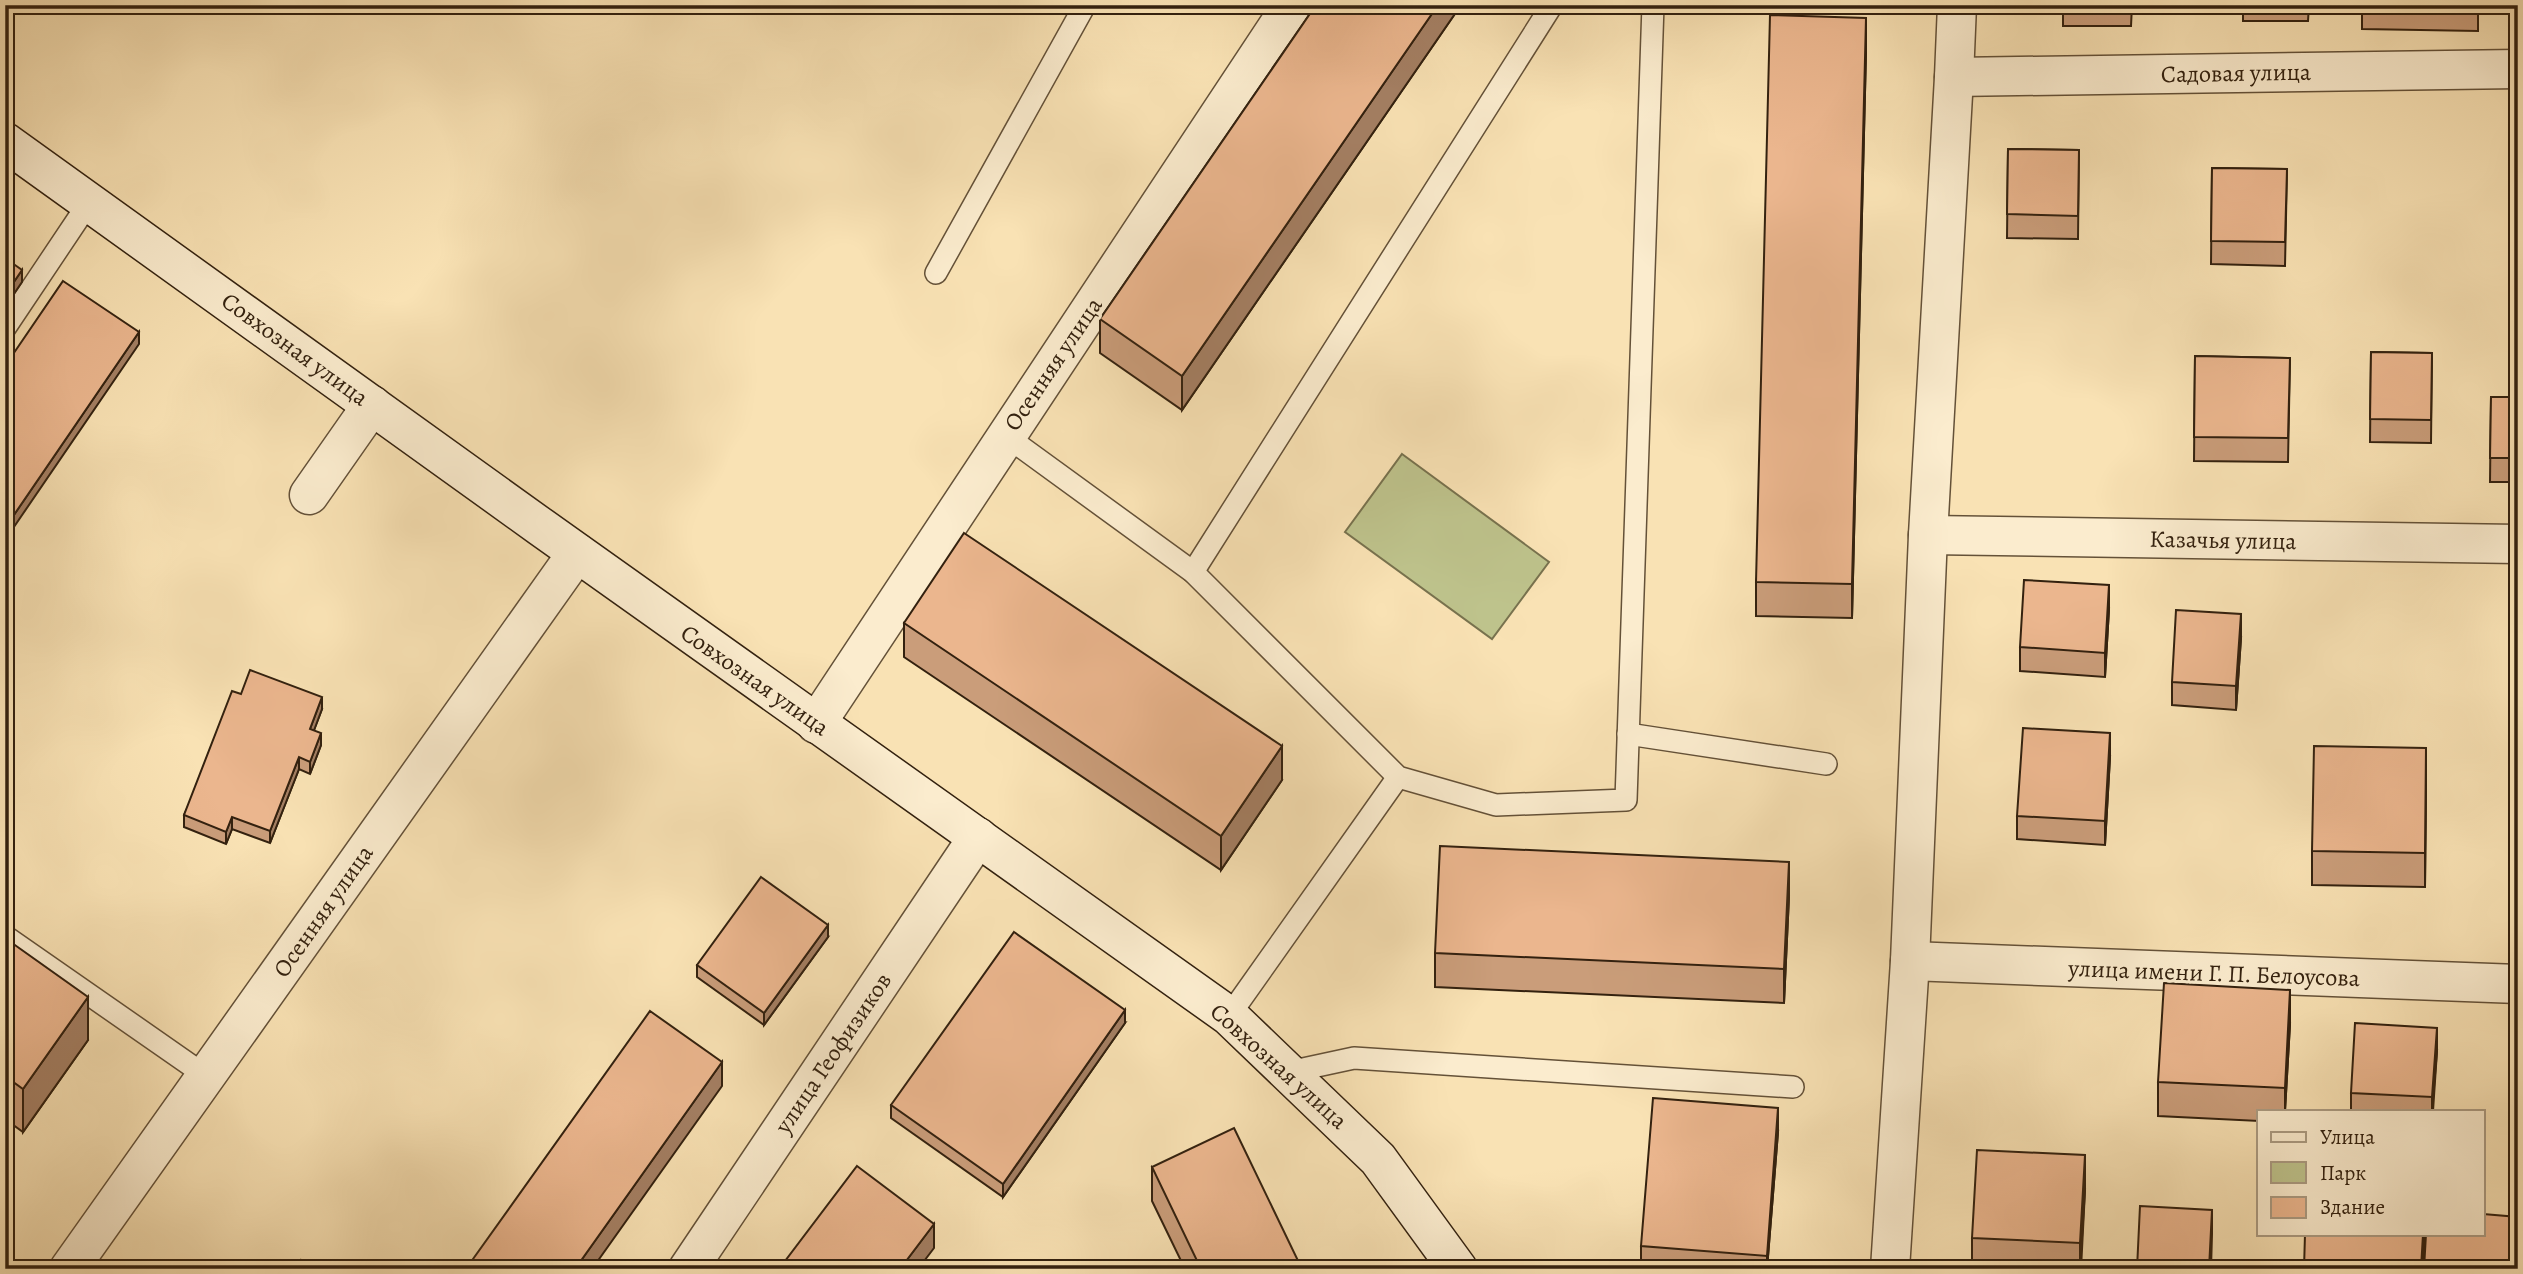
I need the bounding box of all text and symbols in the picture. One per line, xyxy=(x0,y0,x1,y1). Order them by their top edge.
street label: Садовая улица xyxy=(2161,56,2311,90)
street label: Совхозная улица xyxy=(215,285,375,413)
street label: Осенняя улица xyxy=(996,291,1110,437)
street label: Казачья улица xyxy=(2149,523,2297,557)
street label: Совхозная улица xyxy=(674,617,836,743)
street label: Осенняя улица xyxy=(266,838,380,984)
street label: улица имени Г. П. Белоусова xyxy=(2067,952,2360,994)
street label: улица Геофизиков xyxy=(767,966,899,1141)
street label: Совхозная улица xyxy=(1203,996,1355,1136)
legend xyxy=(2257,1110,2484,1236)
text: Улица xyxy=(2320,1123,2375,1151)
text: Парк xyxy=(2320,1159,2366,1187)
text: Здание xyxy=(2320,1193,2385,1221)

